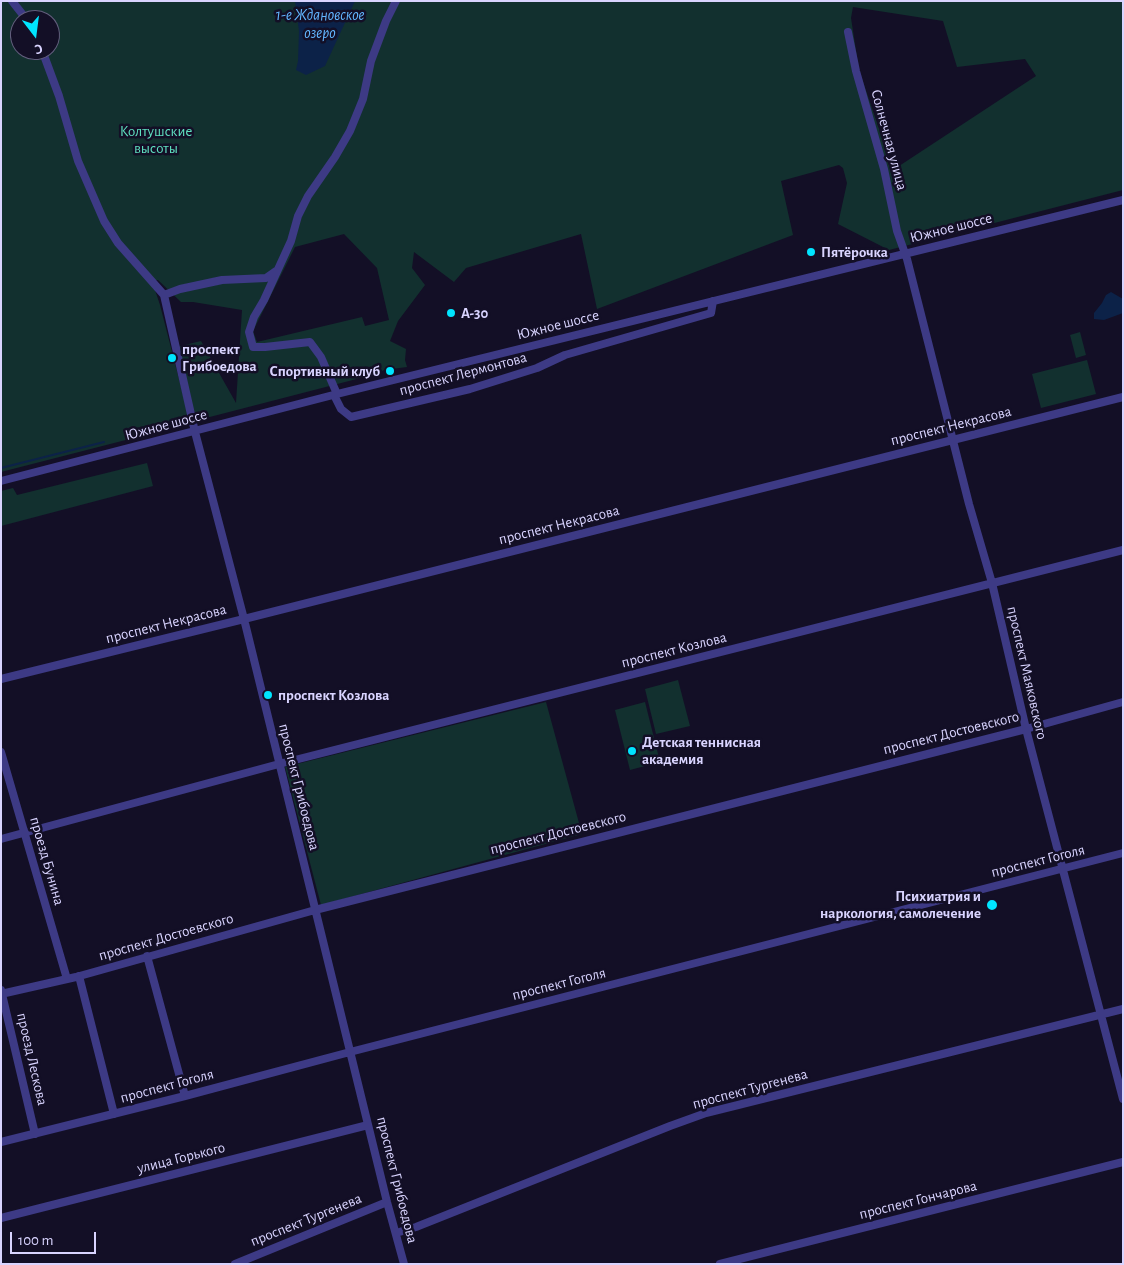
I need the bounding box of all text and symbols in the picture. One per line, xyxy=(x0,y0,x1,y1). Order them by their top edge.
water label: 1-е Ждановское озеро xyxy=(276,5,364,43)
north arrow xyxy=(10,10,60,60)
text: С xyxy=(33,41,44,56)
street label: Солнечная улица xyxy=(867,88,911,192)
park label: Колтушские высоты xyxy=(120,122,192,157)
street label: Южное шоссе xyxy=(908,209,994,247)
place label: Пятёрочка xyxy=(821,243,888,261)
marker: Пятёрочка xyxy=(805,246,817,258)
place label: А-30 xyxy=(461,304,488,322)
street label: Южное шоссе xyxy=(515,306,601,344)
marker: А-30 xyxy=(445,307,457,319)
place label: проспект Грибоедова xyxy=(182,340,257,375)
street label: проспект Лермонтова xyxy=(397,348,529,400)
marker: проспект Грибоедова xyxy=(166,352,178,364)
place label: Спортивный клуб xyxy=(270,362,380,380)
marker: Спортивный клуб xyxy=(384,365,396,377)
street label: проспект Некрасова xyxy=(889,402,1013,450)
street label: Южное шоссе xyxy=(123,405,209,445)
street label: проспект Некрасова xyxy=(497,501,621,549)
street label: проспект Некрасова xyxy=(104,600,228,648)
street label: проспект Маяковского xyxy=(1003,605,1051,741)
street label: проспект Козлова xyxy=(620,628,728,672)
place label: проспект Козлова xyxy=(278,686,389,704)
marker: проспект Козлова xyxy=(262,689,274,701)
street label: проспект Достоевского xyxy=(881,707,1021,759)
street label: проспект Грибоедова xyxy=(275,722,323,852)
place label: Детская теннисная академия xyxy=(642,733,761,768)
marker: Детская теннисная академия xyxy=(626,745,638,757)
street label: проспект Достоевского xyxy=(488,807,628,859)
street label: проезд Бунина xyxy=(26,815,68,907)
street label: проспект Гоголя xyxy=(989,841,1087,881)
place label: Психиатрия и наркология, самолечение xyxy=(820,887,981,922)
marker: Психиатрия и наркология, самолечение xyxy=(985,898,999,912)
street label: проспект Достоевского xyxy=(97,909,235,965)
street label: проспект Гоголя xyxy=(510,964,608,1004)
street label: проезд Лескова xyxy=(13,1011,51,1107)
street label: проспект Гоголя xyxy=(118,1065,216,1107)
street label: проспект Тургенева xyxy=(690,1065,810,1113)
street label: проспект Грибоедова xyxy=(373,1115,421,1245)
street label: улица Горького xyxy=(135,1138,227,1178)
street label: проспект Гончарова xyxy=(857,1177,979,1223)
street label: проспект Тургенева xyxy=(248,1189,364,1251)
scale bar xyxy=(12,1222,99,1254)
text: 100 m xyxy=(18,1233,53,1248)

